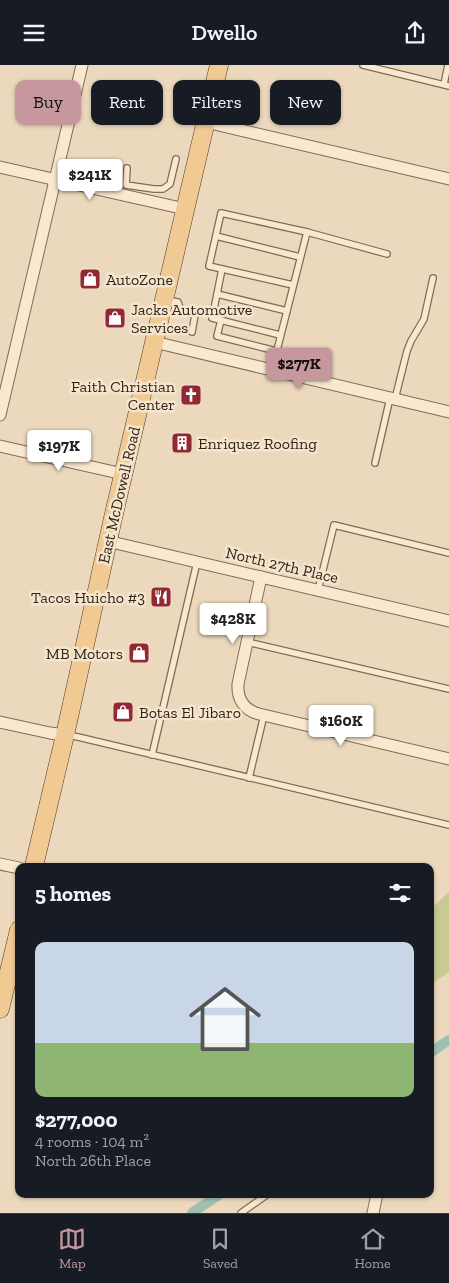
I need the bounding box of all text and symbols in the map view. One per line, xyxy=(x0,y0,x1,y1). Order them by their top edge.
icon: menu xyxy=(20,19,48,47)
text: Dwello xyxy=(191,19,258,46)
icon: share xyxy=(401,19,429,47)
chip: Buy xyxy=(15,80,81,125)
chip: Rent xyxy=(91,80,163,125)
chip: Filters xyxy=(173,80,260,125)
chip: New xyxy=(270,80,341,125)
pin: $241K xyxy=(55,159,125,201)
text: $241K xyxy=(69,165,111,184)
shop icon: AutoZone xyxy=(78,267,102,291)
place label: AutoZone xyxy=(106,270,173,289)
place label: Jacks Automotive Services xyxy=(131,300,252,337)
shop icon: Jacks Automotive Services xyxy=(103,306,127,330)
pin: $277K xyxy=(264,347,334,390)
text: $277K xyxy=(277,354,321,373)
place label: Faith Christian Center xyxy=(71,377,176,414)
church icon: Faith Christian Center xyxy=(179,383,203,407)
street label: East McDowell Road xyxy=(94,424,144,565)
pin: $197K xyxy=(24,429,94,472)
building icon: Enriquez Roofing xyxy=(170,431,194,455)
place label: Enriquez Roofing xyxy=(198,434,317,453)
text: $197K xyxy=(38,436,80,455)
street label: North 27th Place xyxy=(224,543,340,587)
restaurant icon: Tacos Huicho #3 xyxy=(149,585,173,609)
place label: Tacos Huicho #3 xyxy=(31,588,145,607)
pin: $428K xyxy=(198,603,268,645)
text: $428K xyxy=(211,609,255,628)
shop icon: MB Motors xyxy=(127,641,151,665)
place label: MB Motors xyxy=(46,644,123,663)
shop icon: Botas El Jibaro xyxy=(111,700,135,724)
place label: Botas El Jibaro xyxy=(139,703,241,722)
pin: $160K xyxy=(306,705,376,747)
text: $160K xyxy=(320,711,362,730)
icon: filters xyxy=(386,879,414,907)
text: 5 homes xyxy=(35,881,111,906)
icon: home xyxy=(180,974,270,1064)
text: $277,000 xyxy=(35,1107,118,1132)
text: 4 rooms · 104 m² xyxy=(35,1132,149,1151)
text: North 26th Place xyxy=(35,1151,151,1170)
tab: Map xyxy=(58,1225,86,1272)
tab: Saved xyxy=(203,1225,238,1272)
tab: Home xyxy=(355,1225,391,1272)

